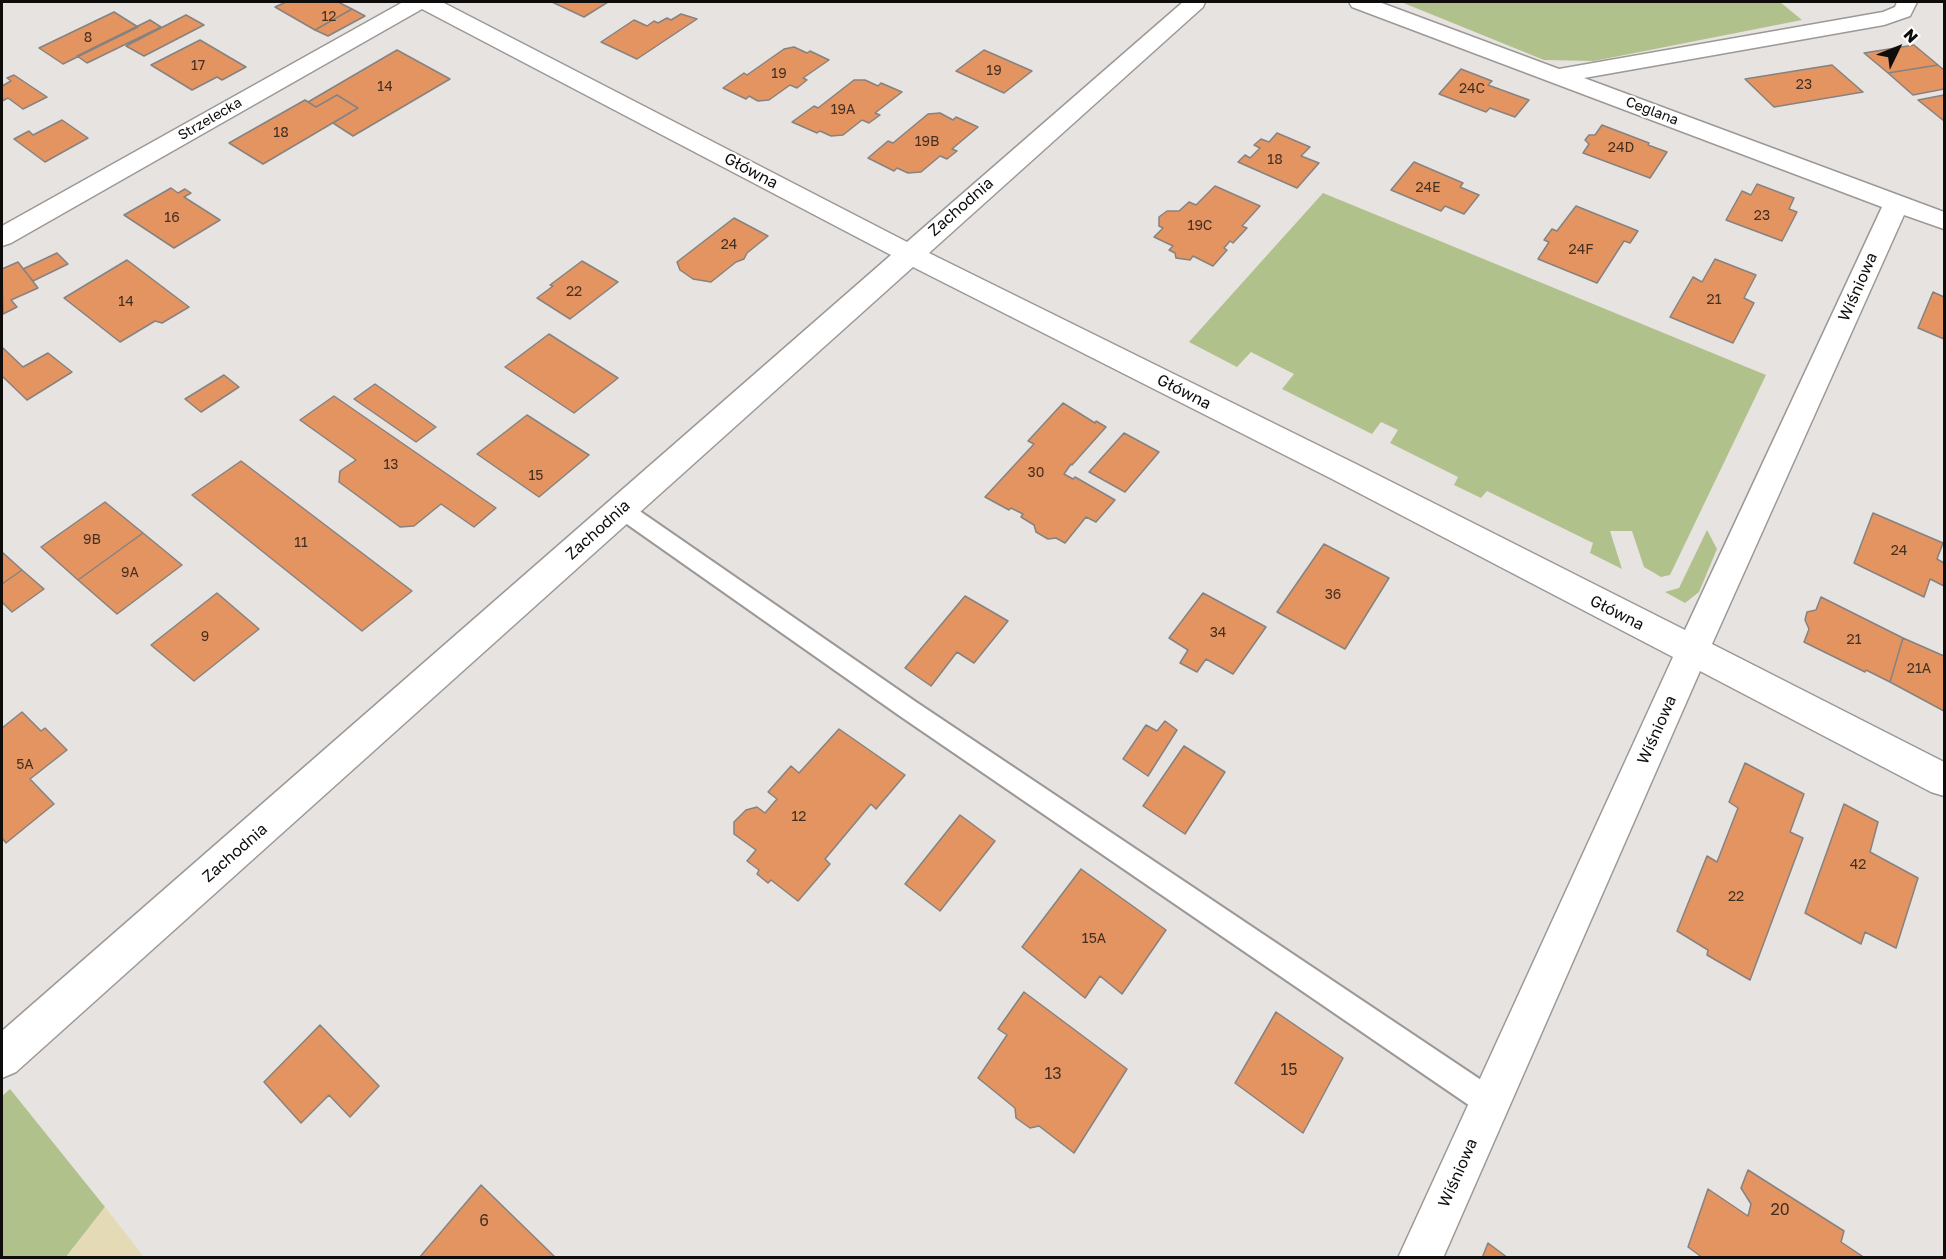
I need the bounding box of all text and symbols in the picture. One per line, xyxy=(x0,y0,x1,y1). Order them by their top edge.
house number: 12 xyxy=(322,9,336,25)
north arrow xyxy=(1868,18,1928,78)
text: N xyxy=(1900,24,1923,47)
house number: 8 xyxy=(84,30,92,46)
house number: 17 xyxy=(191,58,205,74)
house number: 19 xyxy=(986,63,1002,79)
house number: 19 xyxy=(771,66,787,82)
house number: 23 xyxy=(1796,77,1812,93)
house number: 14 xyxy=(377,79,393,95)
house number: 24C xyxy=(1459,81,1485,97)
street label: Ceglana xyxy=(1623,93,1681,129)
street label: Strzelecka xyxy=(175,94,245,144)
house number: 19A xyxy=(831,102,855,118)
house number: 18 xyxy=(273,125,289,141)
house number: 19B xyxy=(915,134,939,150)
house number: 24D xyxy=(1608,140,1634,156)
street label: Główna xyxy=(721,149,781,193)
house number: 18 xyxy=(1267,152,1283,168)
street label: Zachodnia xyxy=(925,174,997,240)
house number: 24E xyxy=(1415,180,1441,196)
house number: 23 xyxy=(1754,208,1770,224)
house number: 16 xyxy=(164,210,180,226)
house number: 19C xyxy=(1188,218,1212,234)
house number: 24 xyxy=(721,237,737,253)
house number: 24F xyxy=(1569,242,1593,258)
street label: Wiśniowa xyxy=(1834,250,1882,324)
house number: 22 xyxy=(566,284,582,300)
house number: 21 xyxy=(1707,292,1721,308)
house number: 14 xyxy=(118,294,134,310)
street label: Główna xyxy=(1154,370,1214,414)
house number: 13 xyxy=(384,457,398,473)
house number: 30 xyxy=(1028,465,1044,481)
house number: 15 xyxy=(529,468,543,484)
street label: Zachodnia xyxy=(562,496,634,564)
house number: 9B xyxy=(83,532,101,548)
house number: 11 xyxy=(294,535,308,551)
house number: 24 xyxy=(1891,543,1907,559)
house number: 9A xyxy=(121,565,139,581)
house number: 36 xyxy=(1325,587,1341,603)
street label: Główna xyxy=(1587,591,1647,635)
house number: 34 xyxy=(1210,625,1226,641)
house number: 9 xyxy=(201,629,209,645)
house number: 21 xyxy=(1847,632,1861,648)
house number: 21A xyxy=(1907,661,1931,677)
street label: Wiśniowa xyxy=(1633,693,1681,767)
house number: 5A xyxy=(16,757,34,773)
house number: 12 xyxy=(792,809,806,825)
street label: Zachodnia xyxy=(199,820,271,886)
house number: 42 xyxy=(1850,857,1866,873)
house number: 22 xyxy=(1728,889,1744,905)
house number: 15A xyxy=(1082,931,1106,947)
house number: 15 xyxy=(1280,1060,1298,1080)
house number: 13 xyxy=(1044,1064,1062,1084)
street label: Wiśniowa xyxy=(1434,1136,1482,1210)
house number: 20 xyxy=(1770,1200,1790,1220)
house number: 6 xyxy=(479,1211,489,1231)

